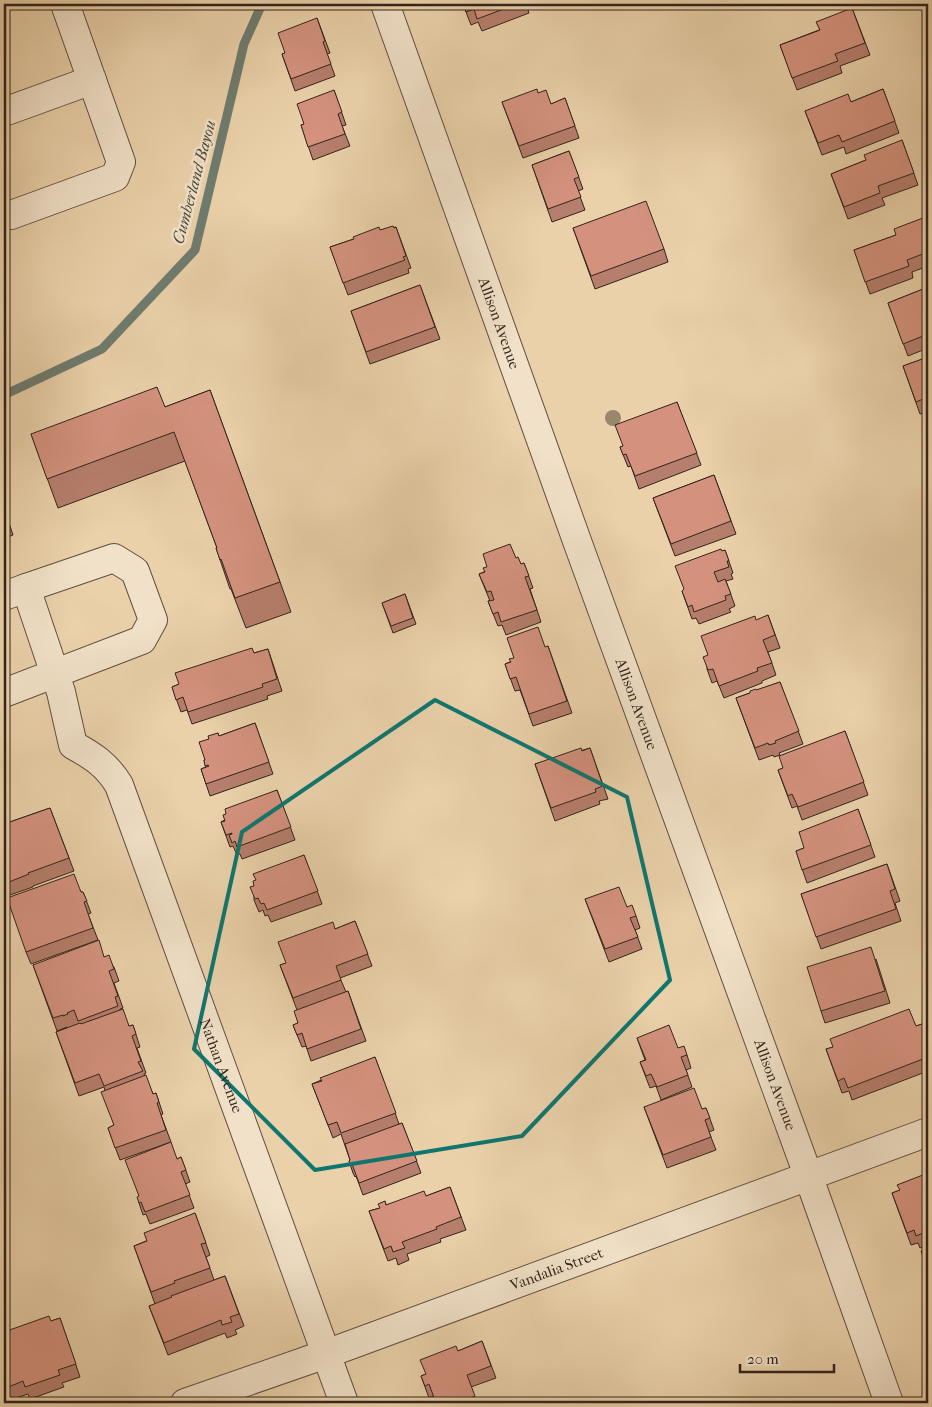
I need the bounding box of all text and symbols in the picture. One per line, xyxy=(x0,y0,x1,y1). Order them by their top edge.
water label: Cumberland Bayou xyxy=(168,118,220,246)
street label: Allison Avenue xyxy=(474,274,524,372)
street label: Allison Avenue xyxy=(611,655,662,753)
street label: Nathan Avenue xyxy=(196,1016,247,1116)
street label: Allison Avenue xyxy=(750,1036,800,1133)
street label: Vandalia Street xyxy=(507,1243,606,1295)
scale bar xyxy=(740,1342,833,1374)
text: 20 m xyxy=(747,1350,779,1368)

